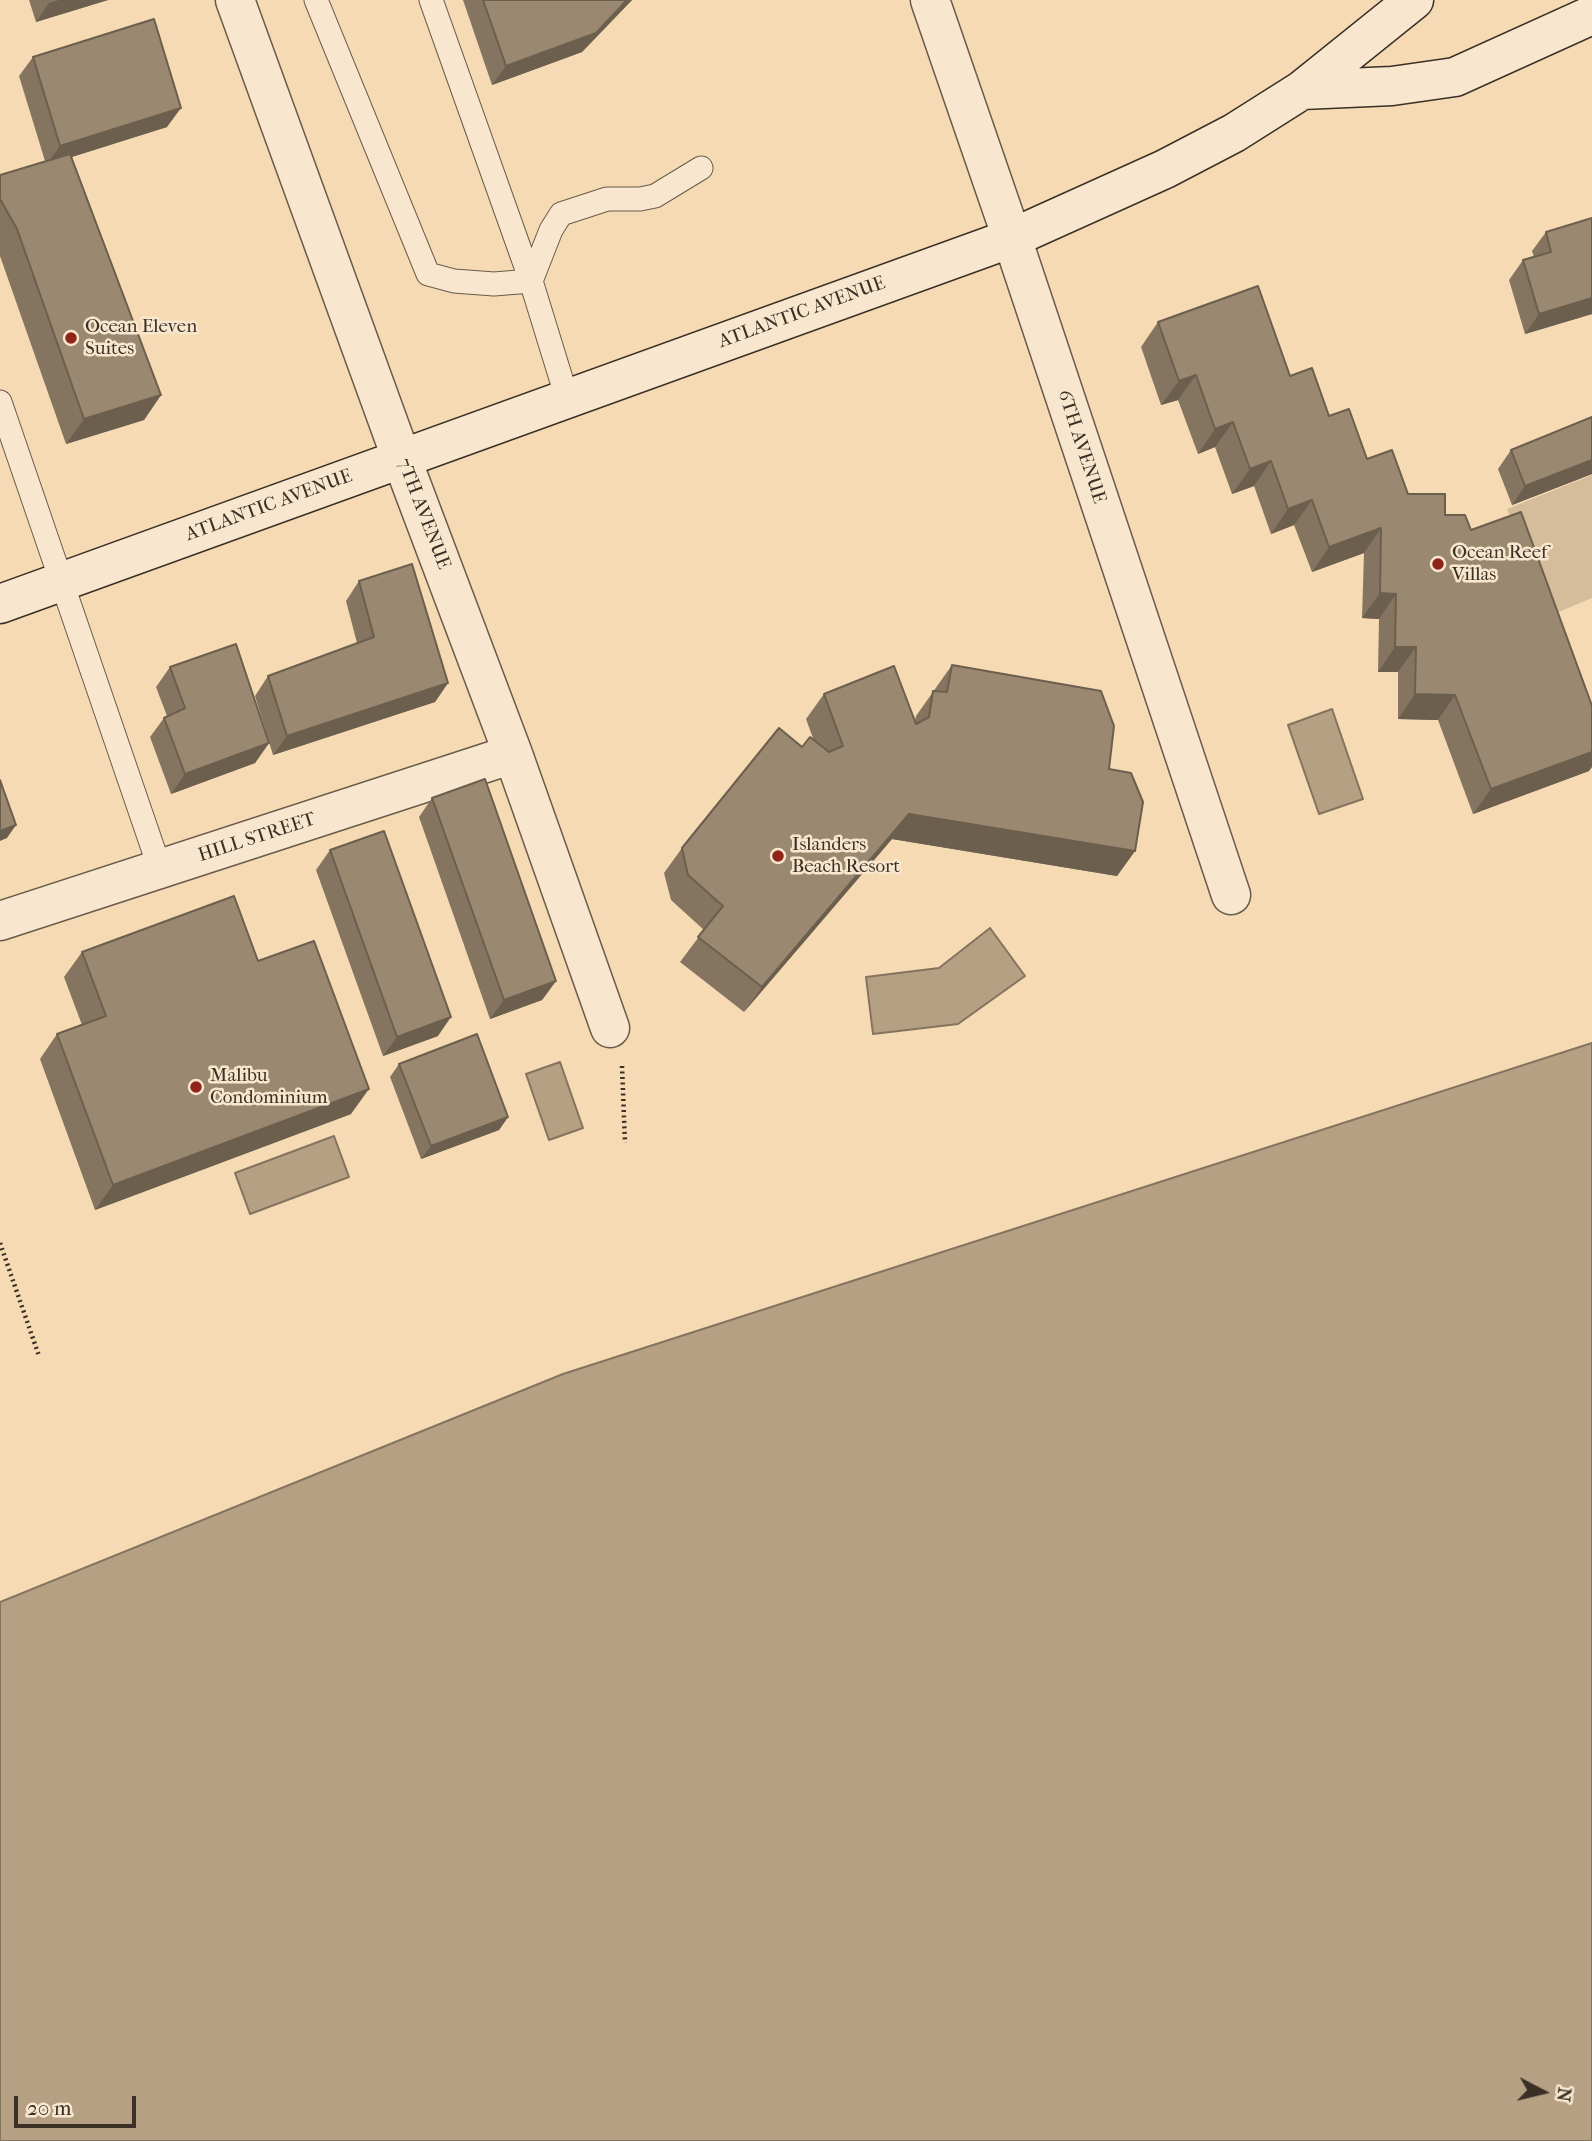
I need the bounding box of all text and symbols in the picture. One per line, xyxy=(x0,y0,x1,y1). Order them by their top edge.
street label: ATLANTIC AVENUE xyxy=(715,272,889,354)
place label: Ocean Eleven Suites xyxy=(85,316,197,360)
marker: Ocean Eleven Suites xyxy=(63,330,79,346)
street label: 6TH AVENUE xyxy=(1052,387,1110,507)
street label: 7TH AVENUE xyxy=(391,455,455,573)
street label: ATLANTIC AVENUE xyxy=(182,465,356,547)
place label: Ocean Reef Villas xyxy=(1452,542,1547,586)
marker: Ocean Reef Villas xyxy=(1430,556,1446,572)
street label: HILL STREET xyxy=(196,808,318,868)
place label: Islanders Beach Resort xyxy=(792,834,900,878)
marker: Islanders Beach Resort xyxy=(770,848,786,864)
place label: Malibu Condominium xyxy=(210,1065,328,1109)
marker: Malibu Condominium xyxy=(188,1079,204,1095)
north arrow xyxy=(1508,2057,1578,2127)
scale bar xyxy=(18,2082,140,2126)
text: N xyxy=(1552,2086,1576,2103)
text: 20 m xyxy=(27,2096,71,2120)

